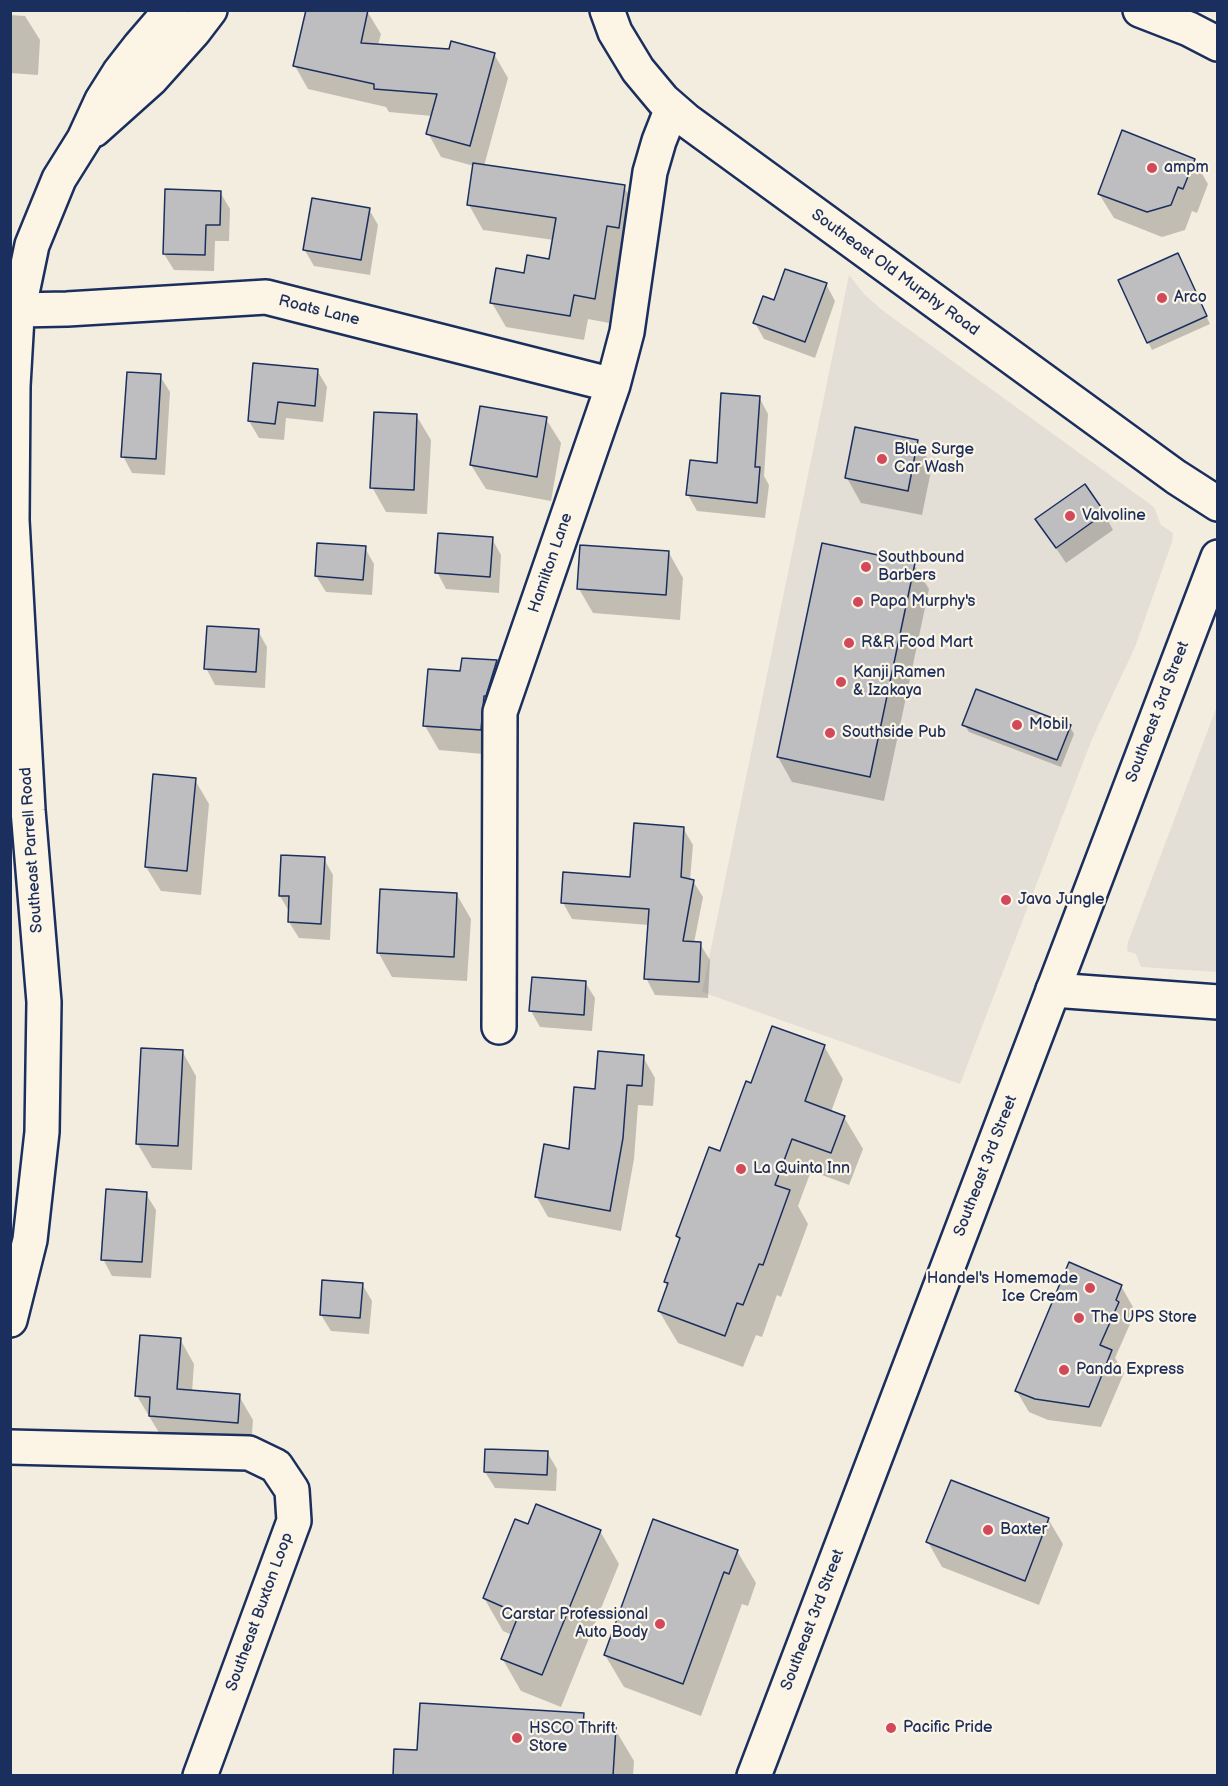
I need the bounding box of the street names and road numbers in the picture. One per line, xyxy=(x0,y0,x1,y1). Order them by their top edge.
street label: Southeast Old Murphy Road xyxy=(807,206,983,340)
street label: Roats Lane xyxy=(277,292,361,330)
street label: Hamilton Lane xyxy=(525,510,577,616)
street label: Southeast 3rd Street xyxy=(1122,639,1194,785)
street label: Southeast Parrell Road xyxy=(17,766,47,934)
street label: Southeast 3rd Street xyxy=(950,1093,1022,1239)
street label: Southeast Buxton Loop xyxy=(222,1530,298,1694)
street label: Southeast 3rd Street xyxy=(777,1547,849,1693)

